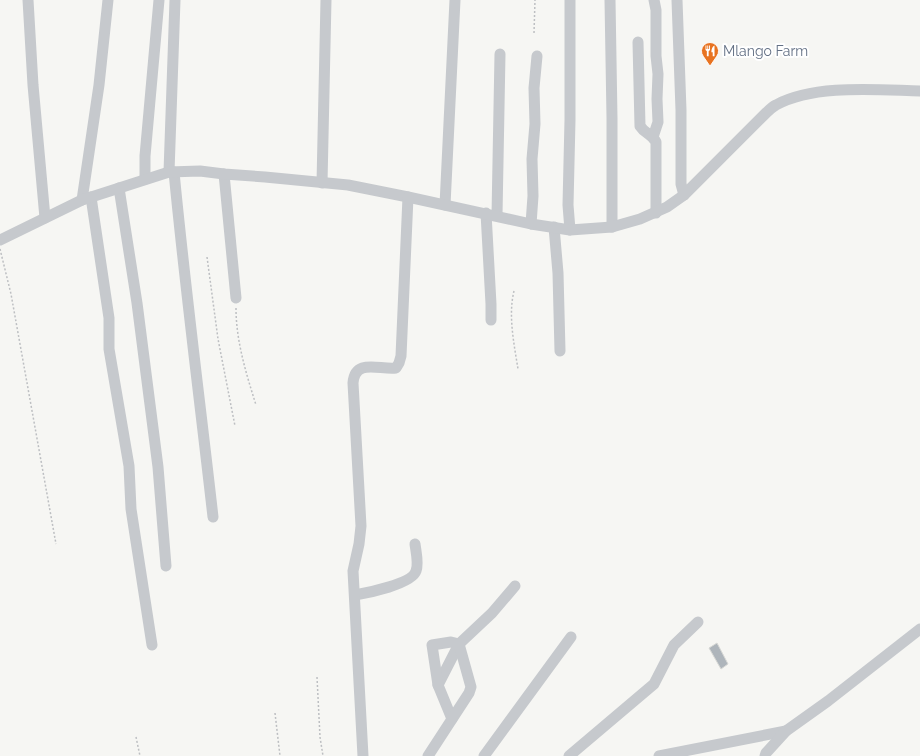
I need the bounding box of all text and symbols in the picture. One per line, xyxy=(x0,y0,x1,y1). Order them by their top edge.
restaurant icon: Mlango Farm xyxy=(700,41,720,66)
place label: Mlango Farm xyxy=(723,43,808,59)

